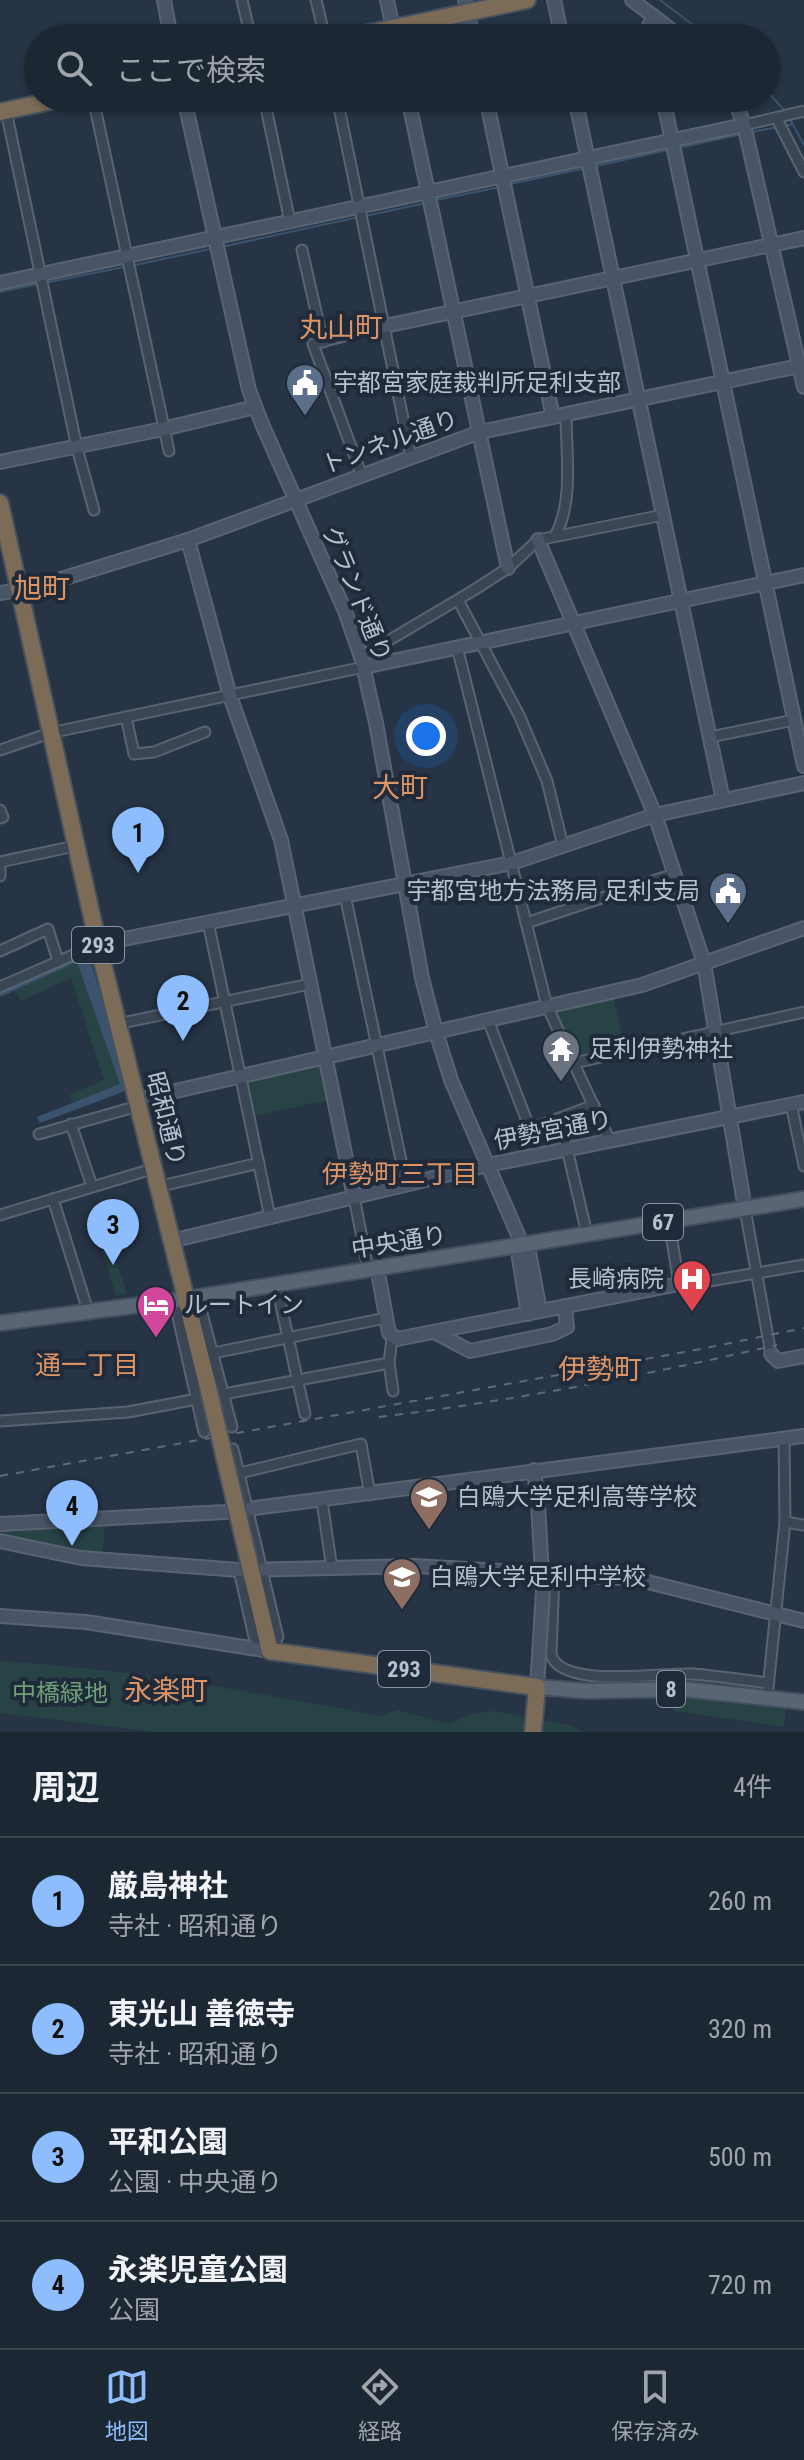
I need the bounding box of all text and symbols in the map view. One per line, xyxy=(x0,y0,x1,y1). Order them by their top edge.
search box xyxy=(24,24,780,112)
icon: search xyxy=(52,46,96,90)
text: ここで検索 xyxy=(116,53,266,88)
district label: 丸山町 xyxy=(299,311,383,344)
public building icon: 宇都宮家庭裁判所足利支部 xyxy=(284,362,326,417)
place label: 宇都宮家庭裁判所足利支部 xyxy=(333,369,621,397)
street label: トンネル通り xyxy=(318,404,462,480)
street label: グランド通り xyxy=(317,522,397,666)
district label: 旭町 xyxy=(14,572,70,605)
your location xyxy=(406,716,446,756)
district label: 大町 xyxy=(372,771,428,804)
pin: 1 xyxy=(112,807,164,873)
public building icon: 宇都宮地方法務局 足利支局 xyxy=(707,870,749,925)
place label: 宇都宮地方法務局 足利支局 xyxy=(406,877,700,905)
road number: 293 xyxy=(72,927,124,963)
pin: 2 xyxy=(157,975,209,1041)
temple icon: 足利伊勢神社 xyxy=(540,1028,582,1083)
place label: 足利伊勢神社 xyxy=(589,1035,733,1063)
street label: 昭和通り xyxy=(141,1069,191,1169)
street label: 伊勢宮通り xyxy=(491,1105,615,1155)
district label: 伊勢町三丁目 xyxy=(322,1159,478,1189)
pin: 3 xyxy=(87,1199,139,1265)
road number: 67 xyxy=(643,1204,683,1240)
street label: 中央通り xyxy=(349,1221,449,1263)
hospital icon: 長崎病院 xyxy=(671,1258,713,1313)
place label: 長崎病院 xyxy=(568,1265,664,1293)
hotel icon: ルートイン xyxy=(135,1284,177,1339)
place label: ルートイン xyxy=(184,1291,304,1319)
district label: 通一丁目 xyxy=(35,1350,139,1380)
district label: 伊勢町 xyxy=(558,1353,642,1386)
school or university icon: 白鴎大学足利高等学校 xyxy=(408,1476,450,1531)
pin: 4 xyxy=(46,1480,98,1546)
place label: 白鴎大学足利高等学校 xyxy=(457,1483,697,1511)
school or university icon: 白鴎大学足利中学校 xyxy=(381,1556,423,1611)
place label: 白鴎大学足利中学校 xyxy=(430,1563,646,1591)
road number: 293 xyxy=(378,1651,430,1687)
road number: 8 xyxy=(657,1671,685,1707)
district label: 永楽町 xyxy=(124,1674,208,1707)
park label: 中橋緑地 xyxy=(12,1679,108,1707)
text: 周辺 xyxy=(32,1767,100,1807)
text: 4件 xyxy=(733,1772,772,1802)
text: 厳島神社 xyxy=(108,1868,228,1903)
text: 1 xyxy=(51,1886,65,1916)
text: 260 m xyxy=(708,1886,772,1916)
text: 寺社 · 昭和通り xyxy=(108,1911,282,1941)
text: 東光山 善徳寺 xyxy=(108,1996,295,2031)
text: 2 xyxy=(51,2014,65,2044)
text: 320 m xyxy=(708,2014,772,2044)
text: 寺社 · 昭和通り xyxy=(108,2039,282,2069)
text: 平和公園 xyxy=(108,2124,228,2159)
text: 3 xyxy=(51,2142,65,2172)
text: 500 m xyxy=(708,2142,772,2172)
text: 公園 · 中央通り xyxy=(108,2167,282,2197)
text: 永楽児童公園 xyxy=(108,2252,288,2287)
text: 4 xyxy=(51,2270,65,2300)
text: 720 m xyxy=(708,2270,772,2300)
text: 公園 xyxy=(108,2295,160,2325)
tab: 地図 xyxy=(105,2365,149,2445)
tab: 経路 xyxy=(358,2365,402,2445)
tab: 保存済み xyxy=(611,2365,699,2445)

